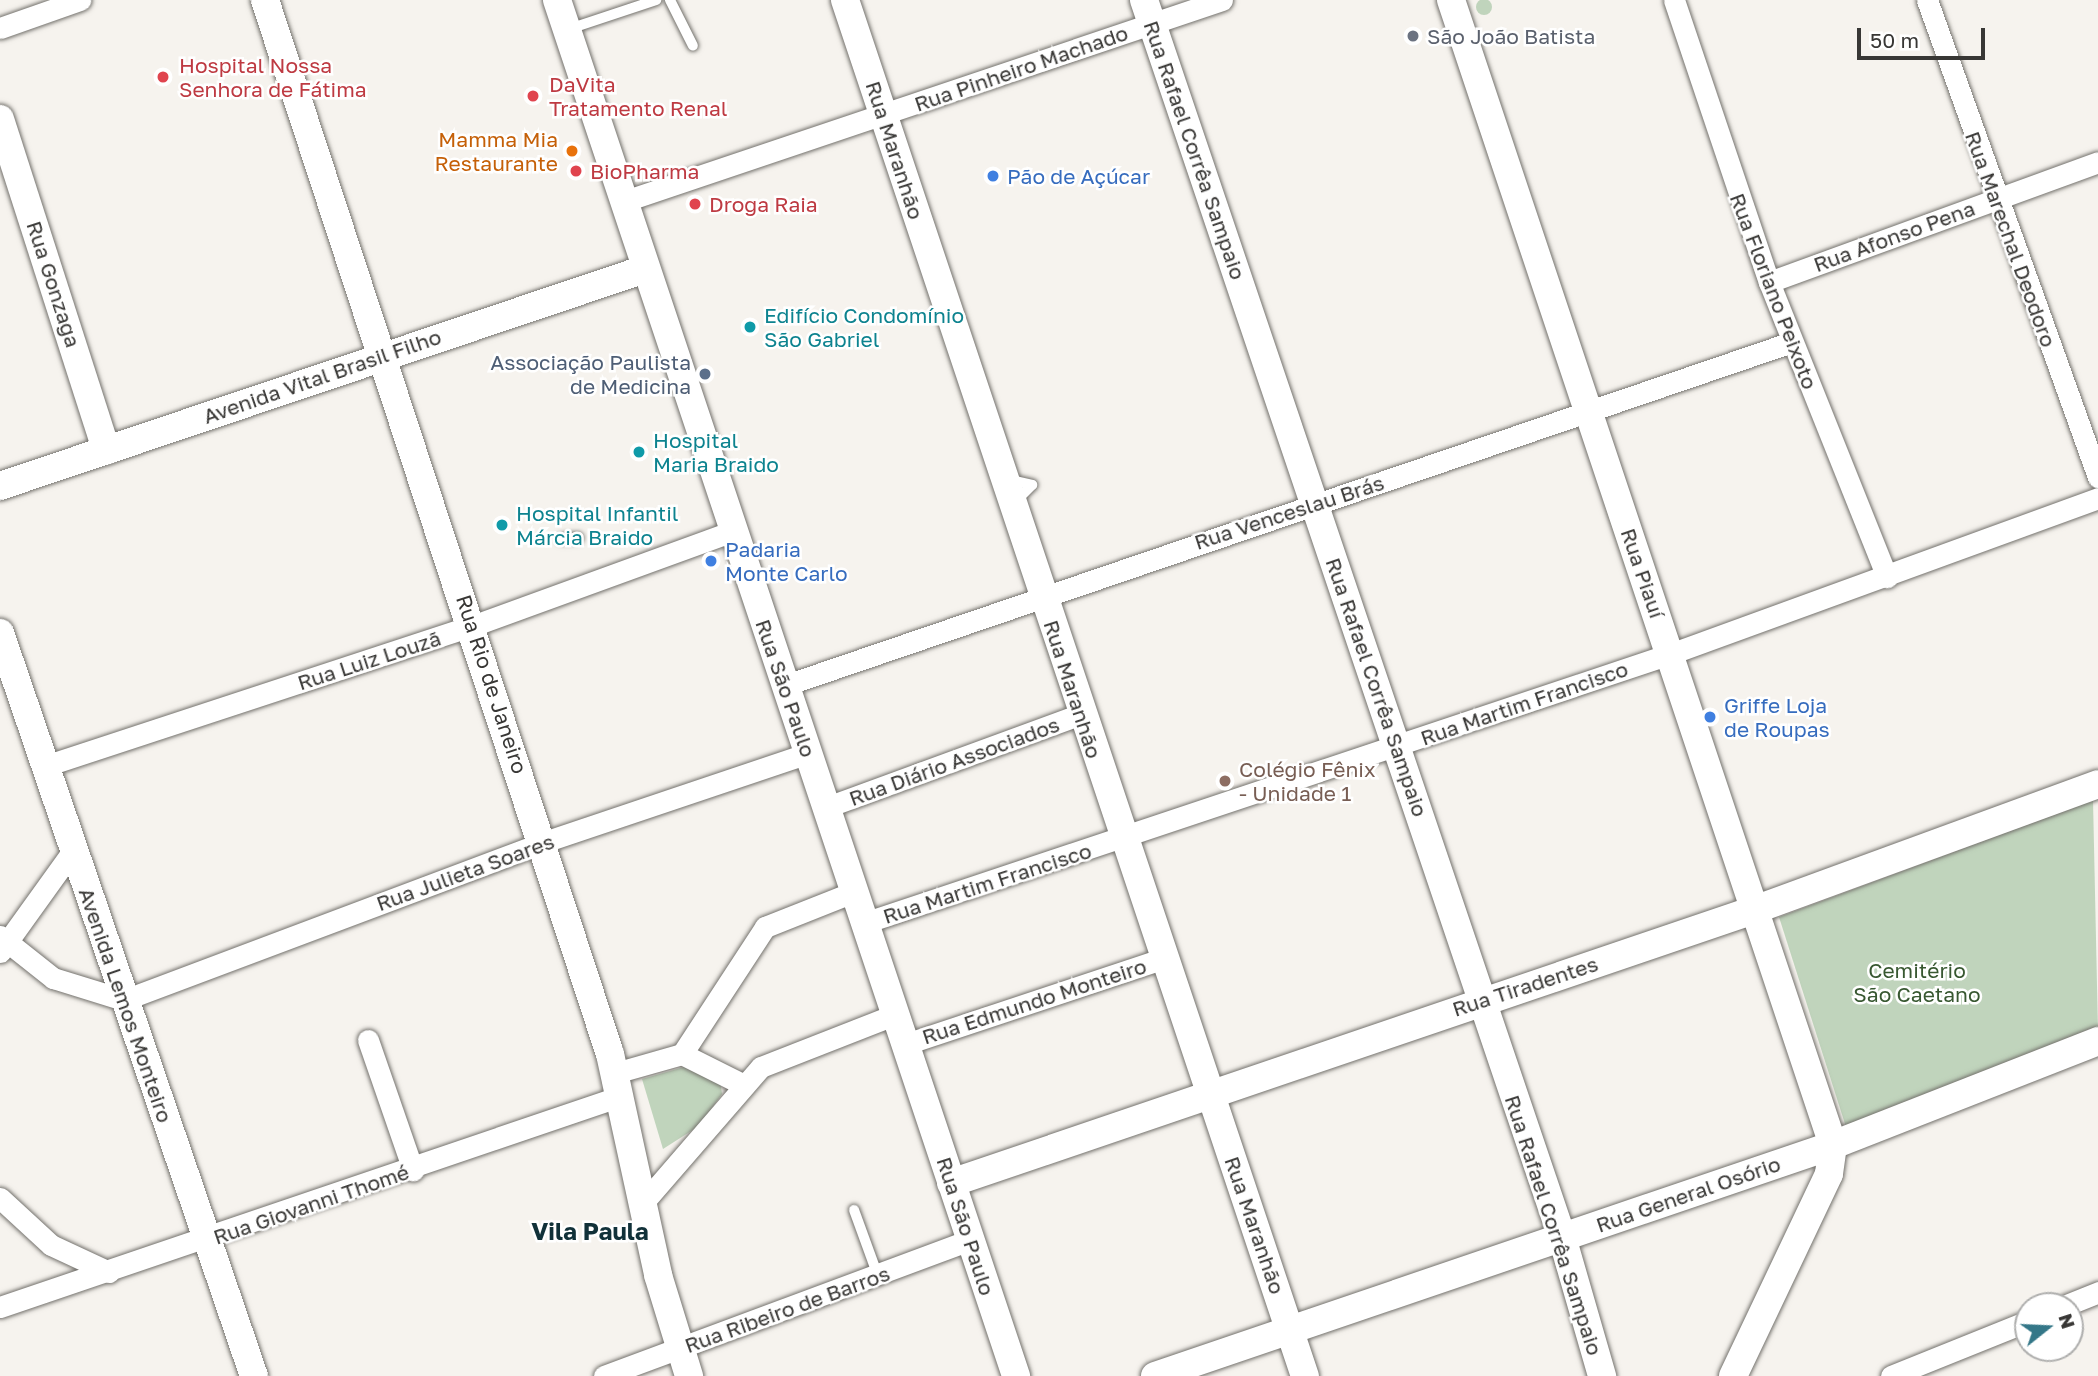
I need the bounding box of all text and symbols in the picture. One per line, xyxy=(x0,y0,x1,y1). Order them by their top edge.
scale bar xyxy=(1860,14,1988,58)
street label: Rua Rafael Corrêa Sampaio xyxy=(1139,17,1251,283)
street label: Rua Pinheiro Machado xyxy=(911,20,1131,116)
place label: São João Batista xyxy=(1427,23,1595,49)
text: 50 m xyxy=(1870,27,1919,53)
marker: São João Batista xyxy=(1405,28,1421,44)
place label: Hospital Nossa Senhora de Fátima xyxy=(179,52,367,102)
marker: Hospital Nossa Senhora de Fátima xyxy=(153,67,173,87)
place label: DaVita Tratamento Renal xyxy=(549,71,727,121)
street label: Rua Maranhão xyxy=(861,78,929,222)
marker: DaVita Tratamento Renal xyxy=(523,86,543,106)
place label: Mamma Mia Restaurante xyxy=(435,126,558,176)
street label: Rua Marechal Deodoro xyxy=(1960,128,2062,350)
marker: Mamma Mia Restaurante xyxy=(564,143,580,159)
place label: BioPharma xyxy=(590,158,699,184)
marker: BioPharma xyxy=(568,163,584,179)
place label: Pão de Açúcar xyxy=(1007,163,1150,189)
marker: Pão de Açúcar xyxy=(985,168,1001,184)
street label: Rua Floriano Peixoto xyxy=(1725,189,1823,393)
place label: Droga Raia xyxy=(709,191,818,217)
street label: Rua Afonso Pena xyxy=(1810,195,1978,277)
marker: Droga Raia xyxy=(687,196,703,212)
street label: Rua Gonzaga xyxy=(22,218,86,350)
place label: Edifício Condomínio São Gabriel xyxy=(764,302,964,352)
marker: Edifício Condomínio São Gabriel xyxy=(742,319,758,335)
street label: Avenida Vital Brasil Filho xyxy=(200,323,444,429)
place label: Associação Paulista de Medicina xyxy=(490,349,691,399)
marker: Associação Paulista de Medicina xyxy=(697,366,713,382)
place label: Hospital Maria Braido xyxy=(653,427,779,477)
marker: Hospital Maria Braido xyxy=(631,444,647,460)
street label: Rua Venceslau Brás xyxy=(1191,469,1387,555)
place label: Hospital Infantil Márcia Braido xyxy=(516,500,679,550)
marker: Hospital Infantil Márcia Braido xyxy=(494,517,510,533)
street label: Rua Piauí xyxy=(1616,525,1670,621)
place label: Padaria Monte Carlo xyxy=(725,536,848,586)
marker: Padaria Monte Carlo xyxy=(703,553,719,569)
street label: Rua Rafael Corrêa Sampaio xyxy=(1321,554,1433,820)
street label: Rua Rio de Janeiro xyxy=(451,591,533,777)
street label: Rua São Paulo xyxy=(751,616,821,760)
street label: Rua Maranhão xyxy=(1039,617,1107,761)
street label: Rua Luiz Louzã xyxy=(294,625,444,695)
street label: Rua Martim Francisco xyxy=(1417,656,1631,750)
place label: Griffe Loja de Roupas xyxy=(1724,692,1830,742)
marker: Griffe Loja de Roupas xyxy=(1702,709,1718,725)
street label: Rua Diário Associados xyxy=(845,711,1063,811)
place label: Colégio Fênix - Unidade 1 xyxy=(1239,756,1376,806)
marker: Colégio Fênix - Unidade 1 xyxy=(1217,773,1233,789)
street label: Rua Julieta Soares xyxy=(373,828,557,916)
street label: Rua Martim Francisco xyxy=(880,837,1094,929)
street label: Avenida Lemos Monteiro xyxy=(74,884,178,1126)
street label: Rua Tiradentes xyxy=(1449,951,1601,1021)
street label: Rua Edmundo Monteiro xyxy=(919,953,1149,1049)
park label: Cemitério São Caetano xyxy=(1853,957,1981,1007)
street label: Rua Rafael Corrêa Sampaio xyxy=(1500,1092,1608,1358)
street label: Rua General Osório xyxy=(1593,1151,1783,1237)
street label: Rua Maranhão xyxy=(1220,1153,1290,1297)
street label: Rua São Paulo xyxy=(932,1154,1000,1298)
street label: Rua Giovanni Thomé xyxy=(210,1159,412,1249)
district label: Vila Paula xyxy=(531,1217,649,1245)
street label: Rua Ribeiro de Barros xyxy=(681,1260,893,1358)
north arrow xyxy=(2014,1292,2084,1362)
text: N xyxy=(2054,1311,2081,1331)

